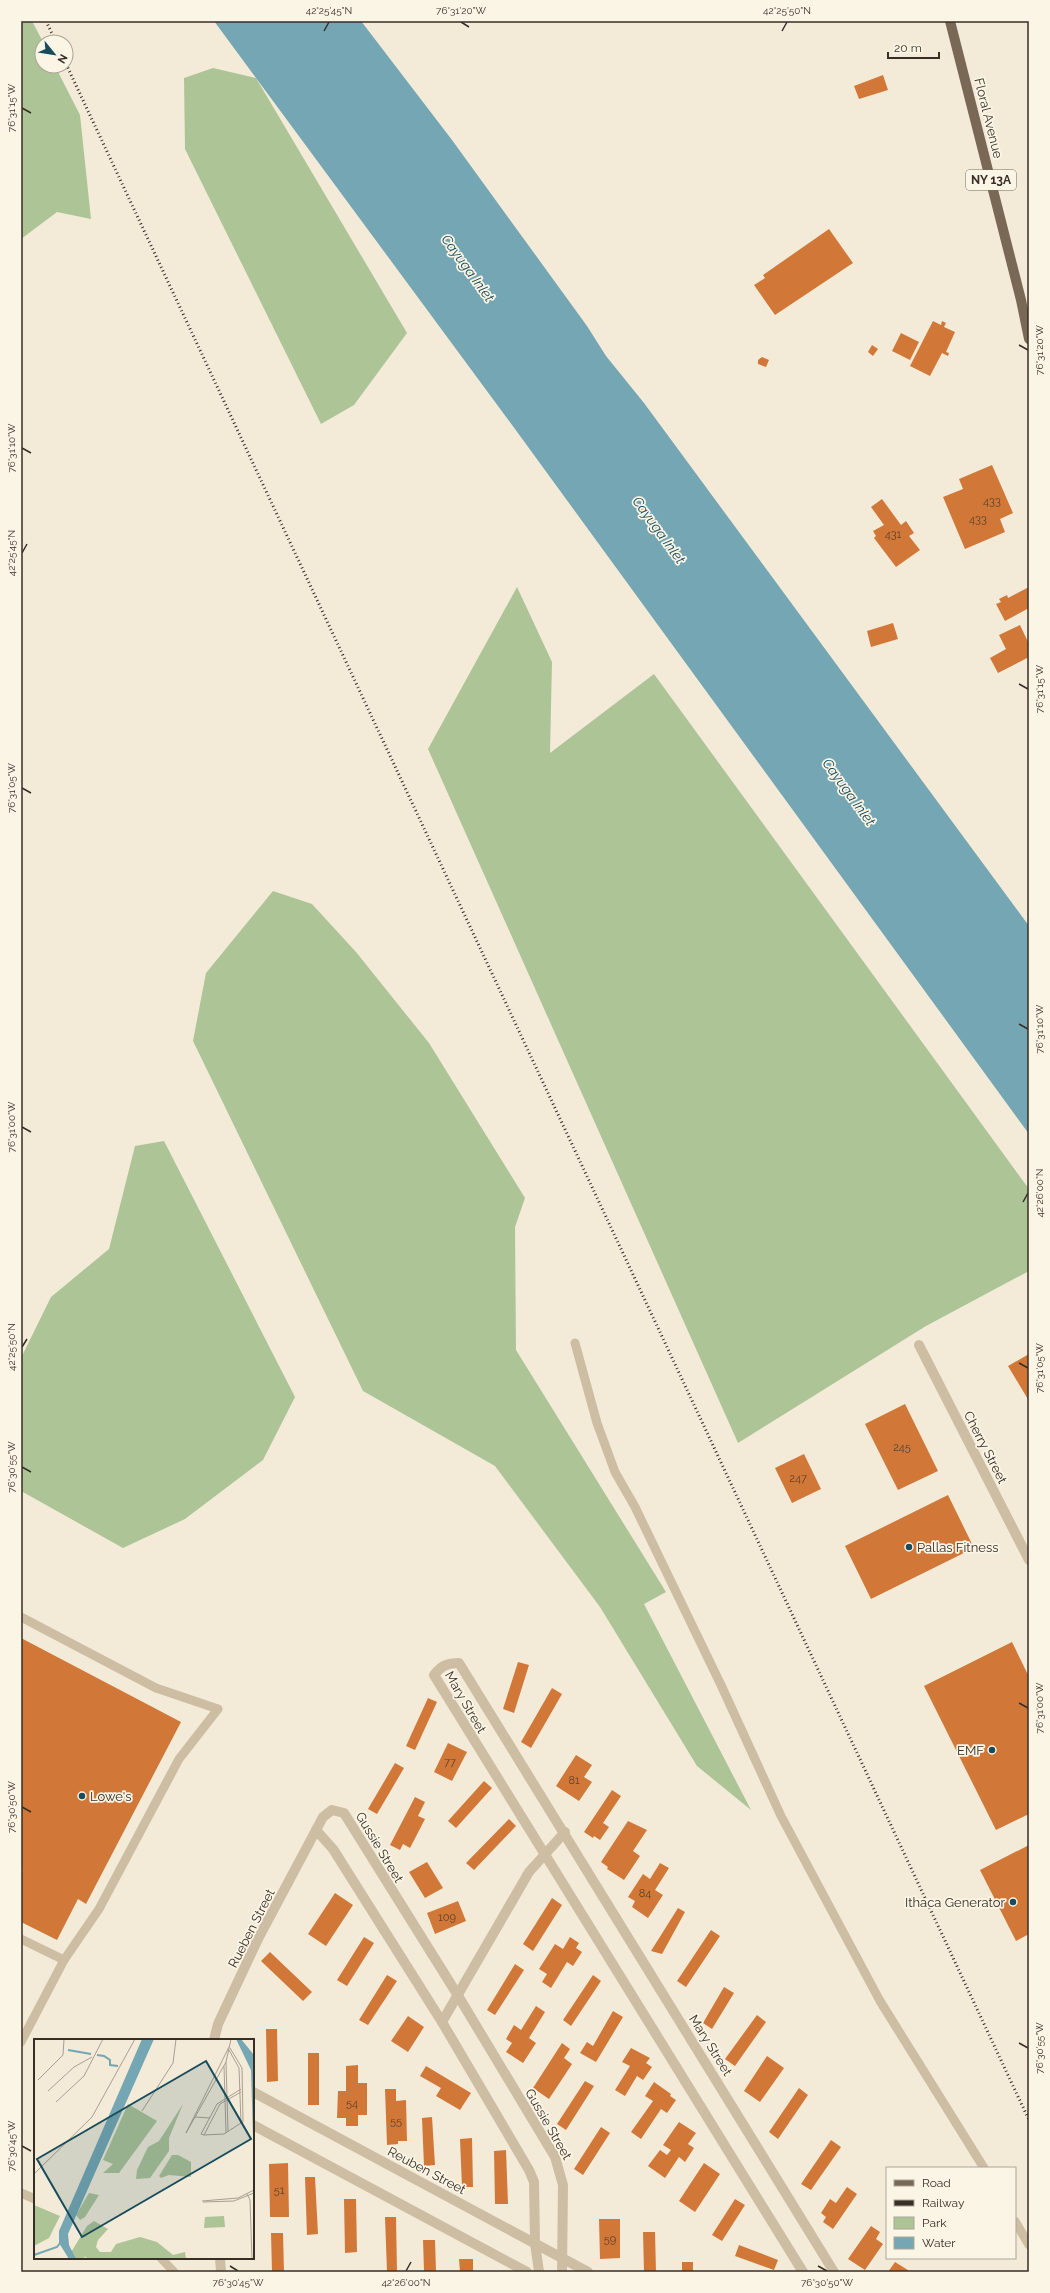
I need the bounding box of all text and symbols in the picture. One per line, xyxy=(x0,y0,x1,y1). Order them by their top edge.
text: 42°25'45"N xyxy=(306,5,352,16)
text: 76°31'20"W xyxy=(436,5,486,16)
text: 42°25'50"N xyxy=(763,5,811,16)
north arrow xyxy=(34,34,74,74)
scale bar xyxy=(888,34,939,60)
text: 20 m xyxy=(894,41,922,55)
text: N xyxy=(54,52,70,66)
street label: Floral Avenue xyxy=(971,76,1006,160)
text: 76°31'15"W xyxy=(6,83,17,132)
road number: NY 13A xyxy=(966,170,1016,190)
water label: Cayuga Inlet xyxy=(438,231,498,305)
text: 76°31'20"W xyxy=(1034,325,1045,375)
text: 76°31'10"W xyxy=(6,423,17,473)
water label: Cayuga Inlet xyxy=(629,493,689,567)
house number: 433 xyxy=(983,495,1001,508)
house number: 433 xyxy=(969,513,987,526)
house number: 431 xyxy=(885,528,902,541)
text: 42°25'45"N xyxy=(6,530,17,576)
text: 76°31'15"W xyxy=(1034,664,1045,713)
water label: Cayuga Inlet xyxy=(819,755,879,829)
text: 76°31'05"W xyxy=(6,762,17,813)
text: 76°31'10"W xyxy=(1034,1004,1045,1054)
text: 76°31'00"W xyxy=(6,1101,17,1152)
text: 42°26'00"N xyxy=(1034,1168,1045,1218)
text: 42°25'50"N xyxy=(6,1323,17,1371)
text: 76°31'05"W xyxy=(1034,1342,1045,1393)
street label: Cherry Street xyxy=(961,1408,1011,1487)
text: 76°30'55"W xyxy=(6,1441,17,1493)
house number: 245 xyxy=(893,1441,911,1454)
house number: 247 xyxy=(789,1472,807,1485)
place label: Pallas Fitness xyxy=(917,1540,998,1555)
marker: Pallas Fitness xyxy=(904,1542,914,1552)
street label: Mary Street xyxy=(442,1669,490,1736)
text: 76°31'00"W xyxy=(1034,1682,1045,1733)
place label: EMF xyxy=(957,1743,984,1758)
marker: EMF xyxy=(987,1745,997,1755)
house number: 77 xyxy=(444,1756,456,1769)
house number: 81 xyxy=(568,1774,580,1787)
text: 76°30'50"W xyxy=(6,1780,17,1833)
place label: Lowe's xyxy=(90,1789,131,1804)
marker: Lowe's xyxy=(77,1791,87,1801)
street label: Gussie Street xyxy=(353,1809,407,1886)
street label: Rueben Street xyxy=(225,1886,278,1970)
house number: 84 xyxy=(639,1887,651,1900)
place label: Ithaca Generator xyxy=(905,1895,1005,1910)
marker: Ithaca Generator xyxy=(1008,1897,1018,1907)
house number: 109 xyxy=(438,1911,456,1924)
street label: Mary Street xyxy=(686,2012,736,2079)
text: 76°30'55"W xyxy=(1034,2022,1045,2074)
inset map xyxy=(34,2039,254,2259)
street label: Gussie Street xyxy=(522,2086,575,2163)
house number: 54 xyxy=(346,2097,358,2110)
house number: 55 xyxy=(390,2115,402,2128)
text: 76°30'45"W xyxy=(6,2120,17,2171)
street label: Reuben Street xyxy=(385,2144,469,2198)
legend xyxy=(886,2167,1016,2259)
text: Road xyxy=(922,2176,951,2190)
house number: 51 xyxy=(274,2184,285,2197)
text: Railway xyxy=(922,2196,965,2210)
text: Park xyxy=(922,2216,947,2230)
house number: 59 xyxy=(604,2233,616,2246)
text: Water xyxy=(922,2236,956,2250)
text: 76°30'45"W xyxy=(213,2277,264,2288)
text: 42°26'00"N xyxy=(381,2277,431,2288)
text: 76°30'50"W xyxy=(801,2277,854,2288)

